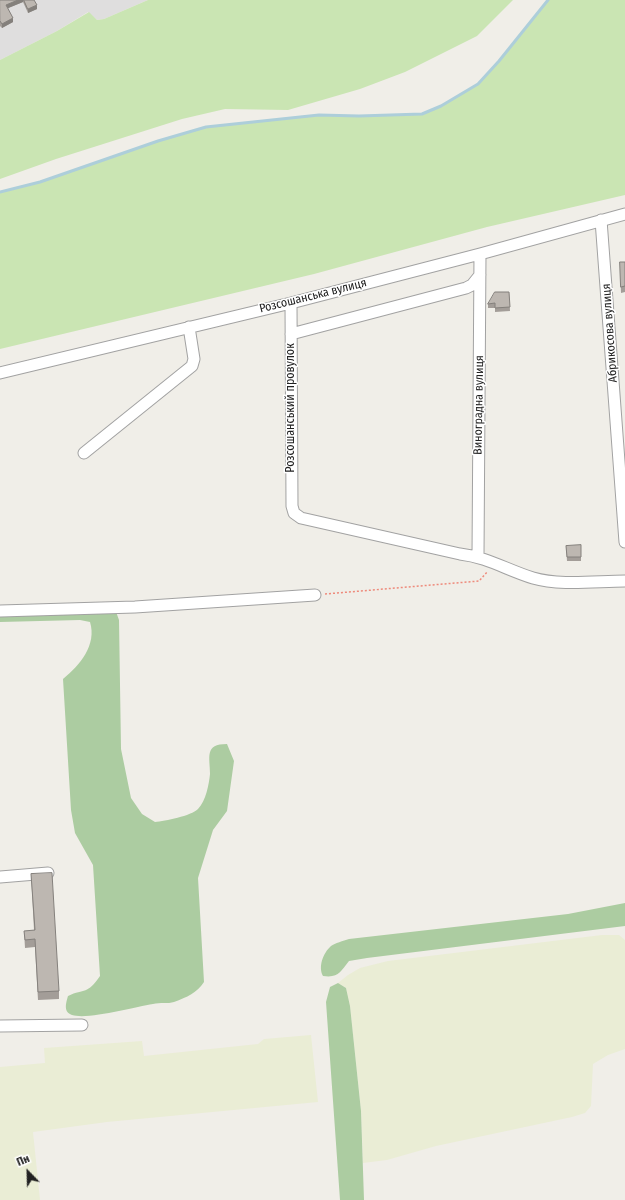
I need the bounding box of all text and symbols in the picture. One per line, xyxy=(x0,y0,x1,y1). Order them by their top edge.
street label: Розсошанська вулиця xyxy=(258,276,368,316)
street label: Абрикосова вулиця xyxy=(599,283,621,383)
street label: Розсошанський провулок xyxy=(284,343,298,473)
street label: Виноградна вулиця xyxy=(471,355,487,455)
north arrow xyxy=(8,1152,48,1192)
text: Пн xyxy=(15,1152,31,1169)

